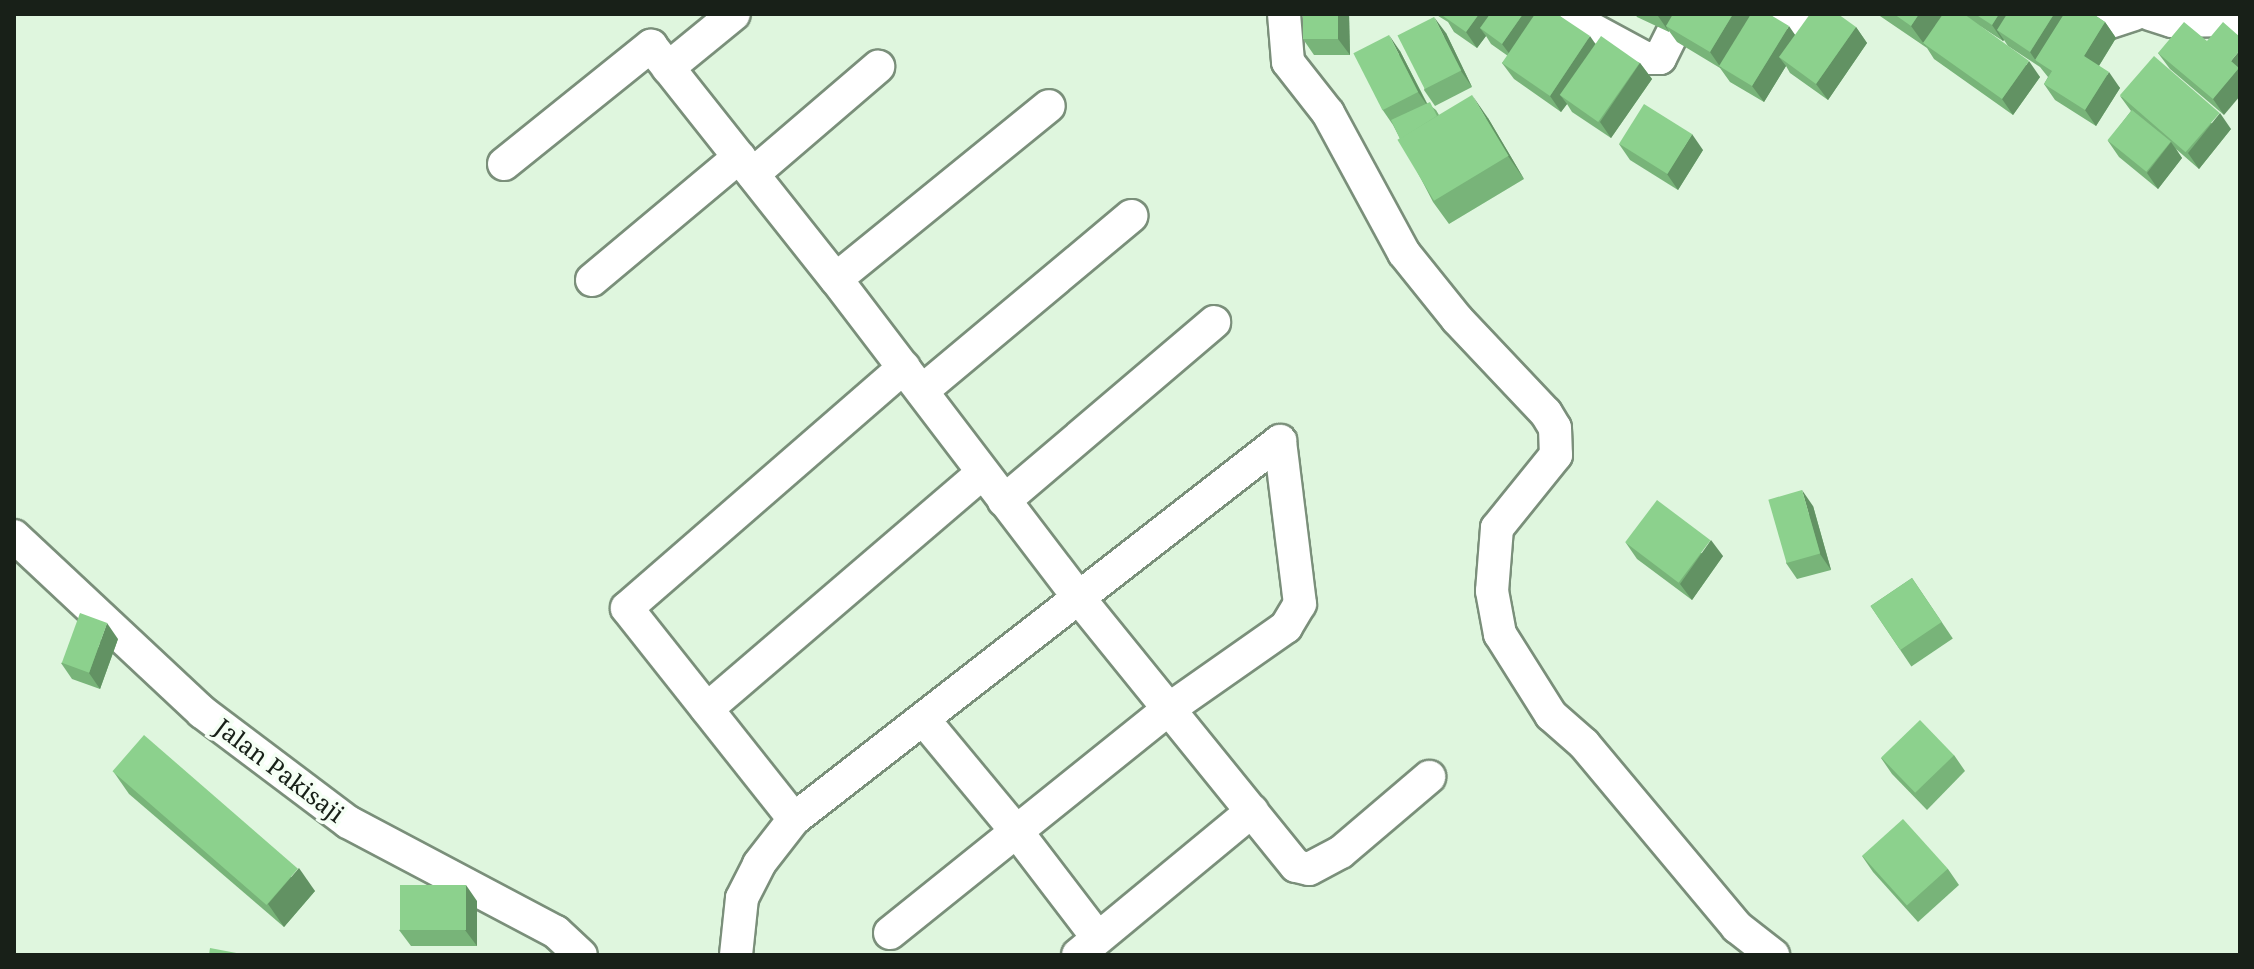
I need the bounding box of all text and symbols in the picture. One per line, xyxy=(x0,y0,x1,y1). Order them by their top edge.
street label: Jalan Pakisaji xyxy=(210,712,350,828)

